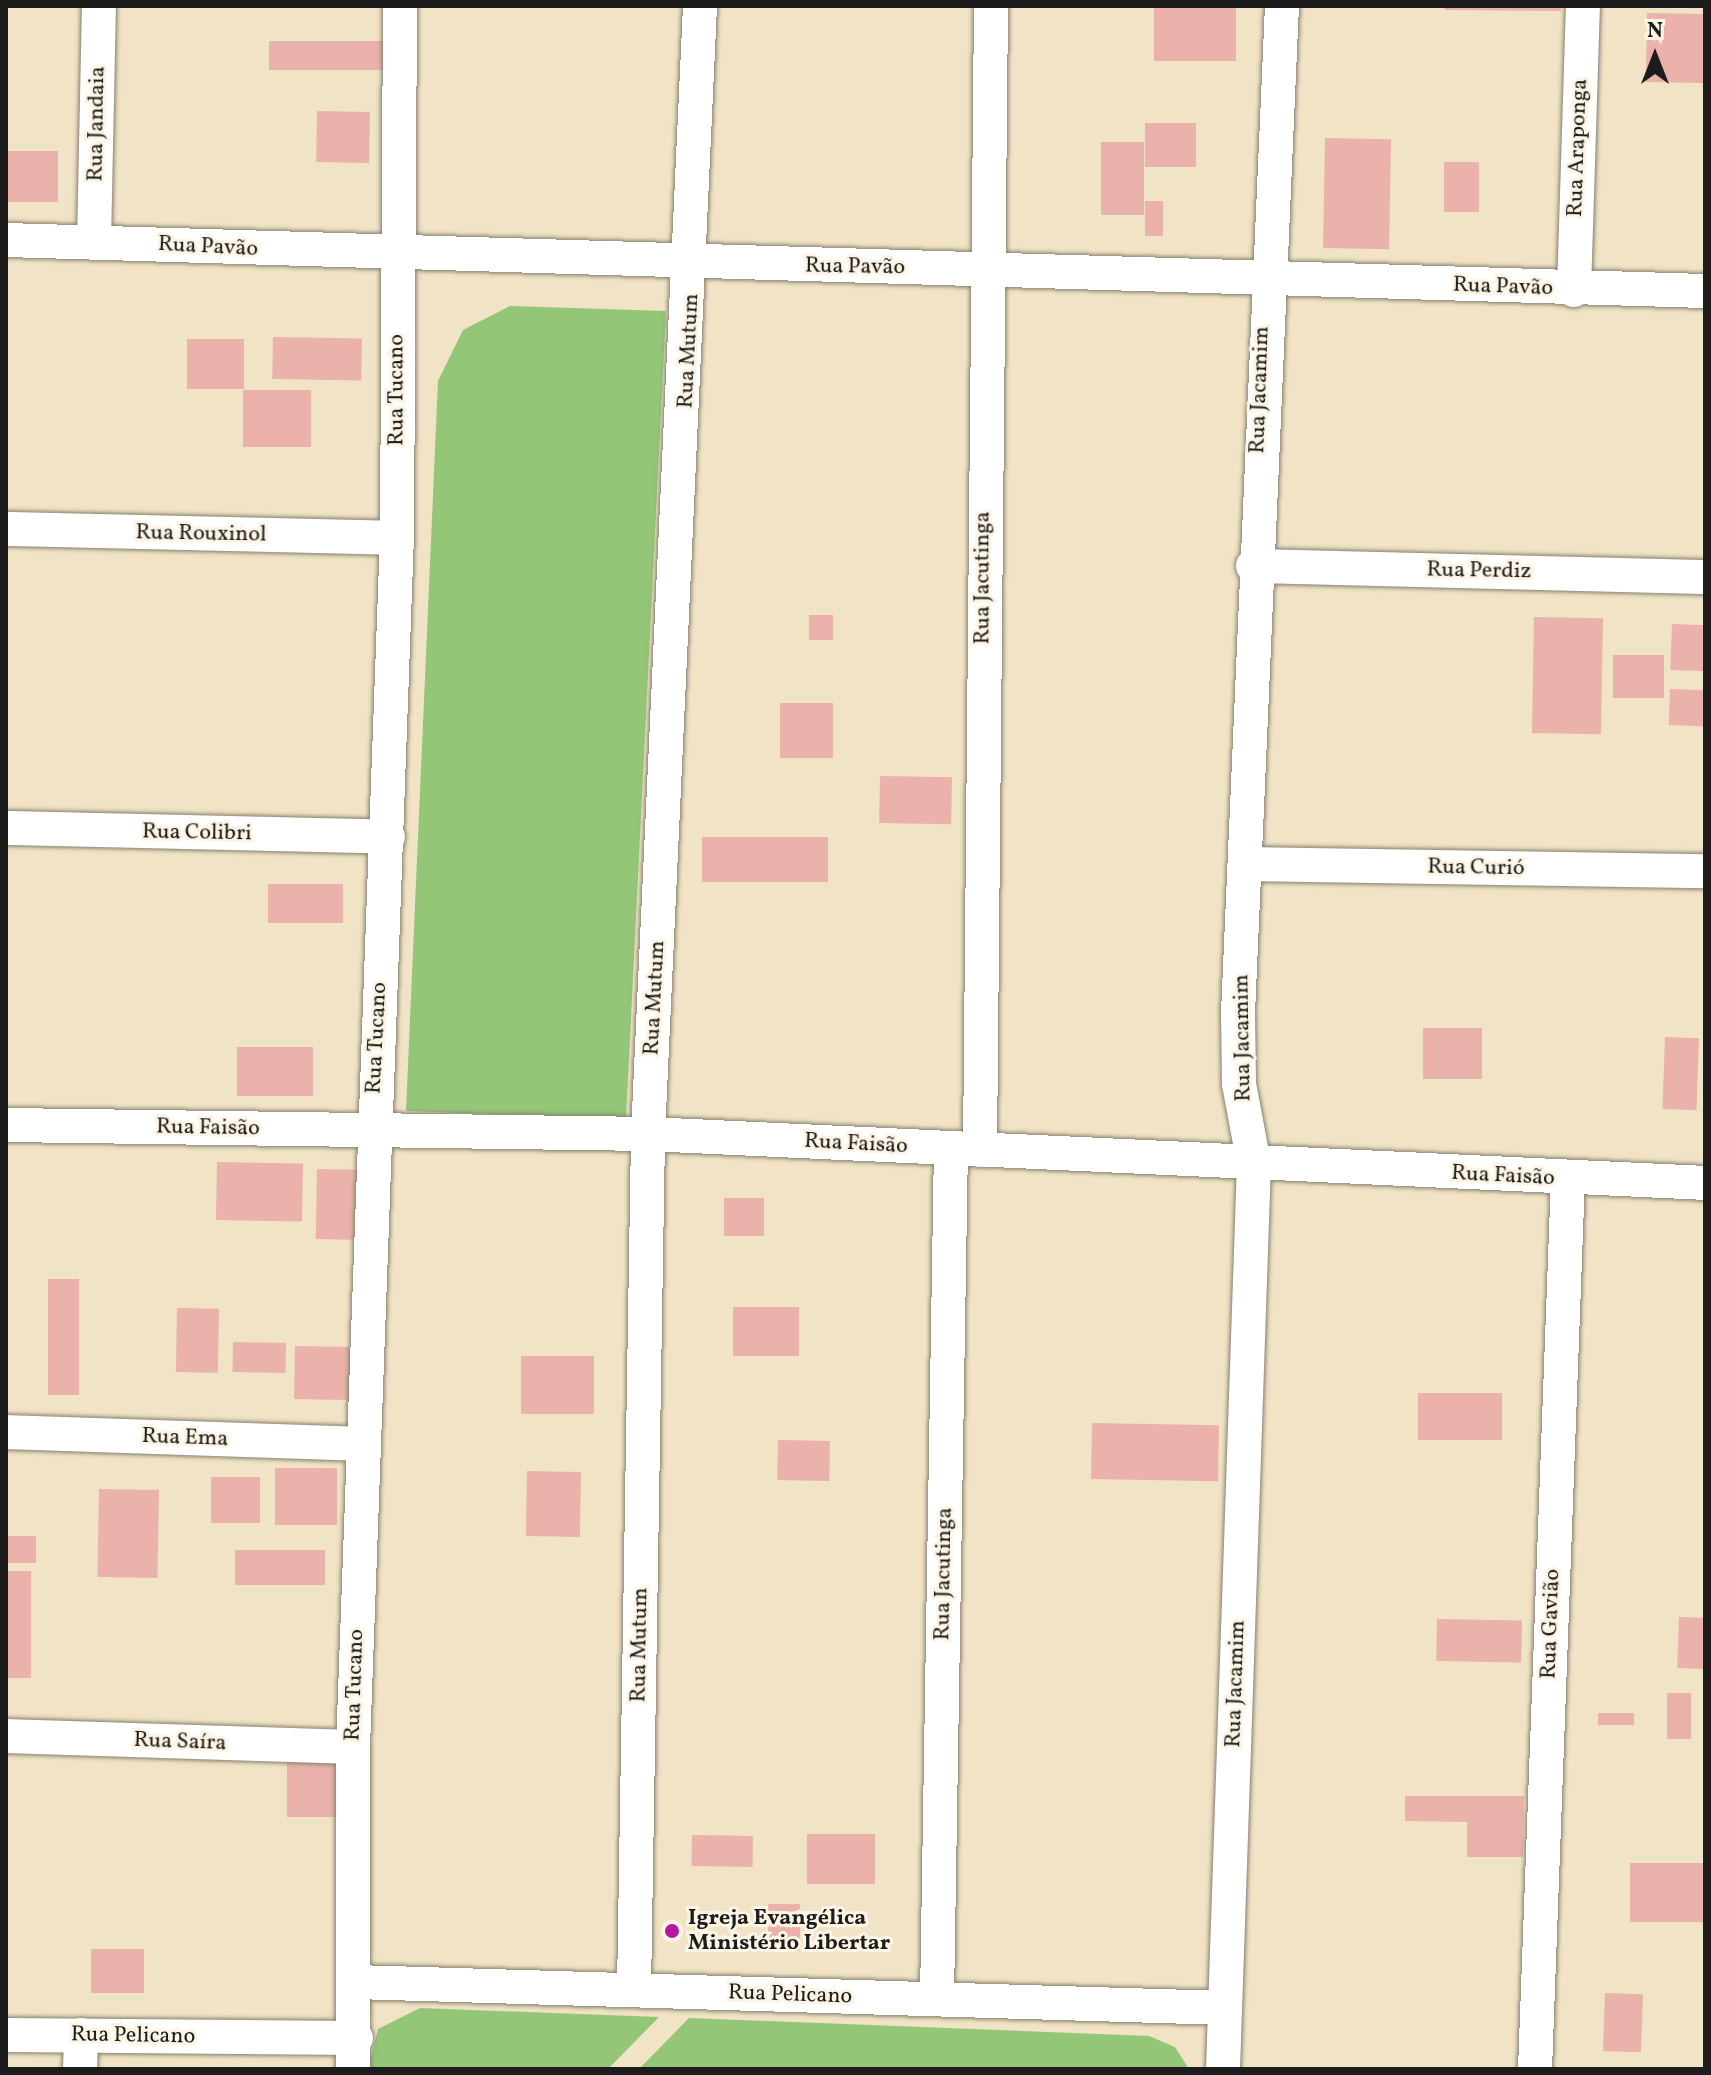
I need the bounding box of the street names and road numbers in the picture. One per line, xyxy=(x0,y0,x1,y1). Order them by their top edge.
street label: Rua Jandaia xyxy=(83,66,111,182)
street label: Rua Araponga xyxy=(1562,79,1594,217)
street label: Rua Pavão xyxy=(157,231,259,263)
street label: Rua Pavão xyxy=(805,253,905,281)
street label: Rua Pavão xyxy=(1452,272,1554,302)
street label: Rua Mutum xyxy=(673,293,705,409)
street label: Rua Jacamim xyxy=(1245,326,1275,454)
street label: Rua Tucano xyxy=(384,334,410,446)
street label: Rua Jacutinga xyxy=(970,512,996,644)
street label: Rua Rouxinol xyxy=(135,520,267,548)
street label: Rua Perdiz xyxy=(1426,557,1532,585)
street label: Rua Colibri xyxy=(142,819,252,847)
street label: Rua Curió xyxy=(1427,854,1525,882)
street label: Rua Mutum xyxy=(639,940,671,1056)
street label: Rua Jacamim xyxy=(1229,974,1257,1102)
street label: Rua Tucano xyxy=(361,981,393,1095)
street label: Rua Faisão xyxy=(156,1114,260,1142)
street label: Rua Faisão xyxy=(804,1128,908,1160)
street label: Rua Faisão xyxy=(1451,1160,1555,1192)
street label: Rua Ema xyxy=(141,1423,229,1453)
street label: Rua Jacutinga xyxy=(930,1507,958,1641)
street label: Rua Gavião xyxy=(1536,1569,1566,1679)
street label: Rua Mutum xyxy=(626,1587,654,1703)
street label: Rua Jacamim xyxy=(1221,1620,1251,1748)
street label: Rua Tucano xyxy=(340,1628,370,1742)
street label: Rua Saíra xyxy=(133,1727,227,1757)
street label: Rua Pelicano xyxy=(727,1980,853,2010)
street label: Rua Pelicano xyxy=(71,2022,195,2050)

